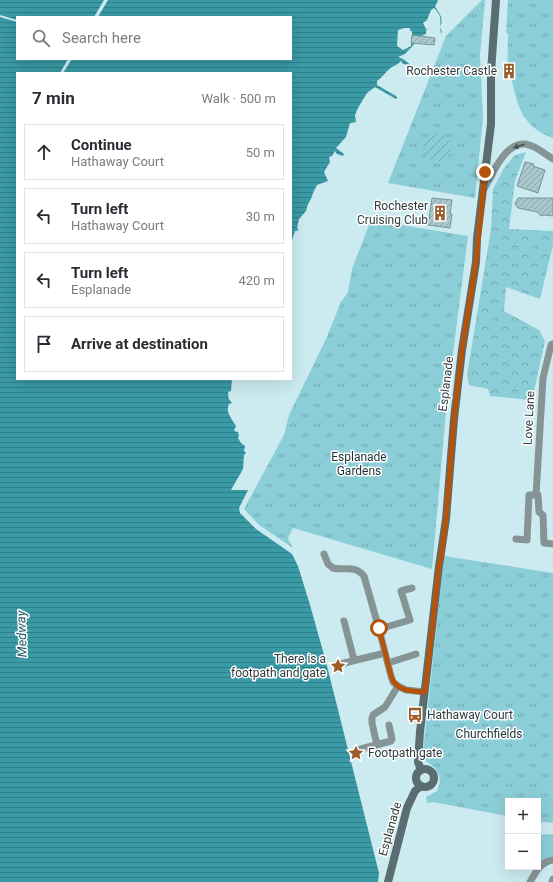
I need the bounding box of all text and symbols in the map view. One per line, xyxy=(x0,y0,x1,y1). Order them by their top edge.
search box xyxy=(16,16,292,60)
icon: search xyxy=(30,27,52,49)
text: Search here xyxy=(62,29,141,47)
building icon: Rochester Castle xyxy=(500,62,518,80)
place label: Rochester Castle xyxy=(406,64,497,78)
text: 7 min xyxy=(32,88,75,108)
text: Walk · 500 m xyxy=(201,91,276,106)
text: Continue xyxy=(71,136,132,154)
icon: ahead xyxy=(33,141,55,163)
one-way arrow xyxy=(512,143,524,149)
text: 50 m xyxy=(246,145,275,160)
text: Hathaway Court xyxy=(71,154,164,169)
route end xyxy=(476,163,494,181)
place label: Rochester Cruising Club xyxy=(357,199,428,227)
text: Turn left xyxy=(71,200,128,218)
building icon: Rochester Cruising Club xyxy=(431,204,449,222)
icon: left xyxy=(33,205,55,227)
text: 30 m xyxy=(246,209,275,224)
text: Hathaway Court xyxy=(71,218,164,233)
text: Turn left xyxy=(71,264,128,282)
icon: left xyxy=(33,269,55,291)
text: 420 m xyxy=(238,273,275,288)
text: Esplanade xyxy=(71,282,131,297)
icon: arrive xyxy=(33,333,55,355)
text: Arrive at destination xyxy=(71,335,208,353)
street label: Esplanade xyxy=(436,356,456,412)
street label: Love Lane xyxy=(521,391,537,445)
park label: Esplanade Gardens xyxy=(331,450,387,478)
water label: Medway xyxy=(13,609,30,658)
route start xyxy=(370,619,388,637)
place label: There is a footpath and gate xyxy=(231,652,326,680)
place icon: There is a footpath and gate xyxy=(329,657,347,675)
bus stop icon: Hathaway Court xyxy=(406,706,424,724)
place label: Hathaway Court xyxy=(427,708,513,722)
park label: Churchfields xyxy=(456,727,522,741)
place icon: Footpath gate xyxy=(347,744,365,762)
place label: Footpath gate xyxy=(368,746,442,760)
map controls xyxy=(505,798,541,870)
button: + xyxy=(505,798,541,834)
street label: Esplanade xyxy=(376,800,404,858)
button: − xyxy=(505,834,541,870)

